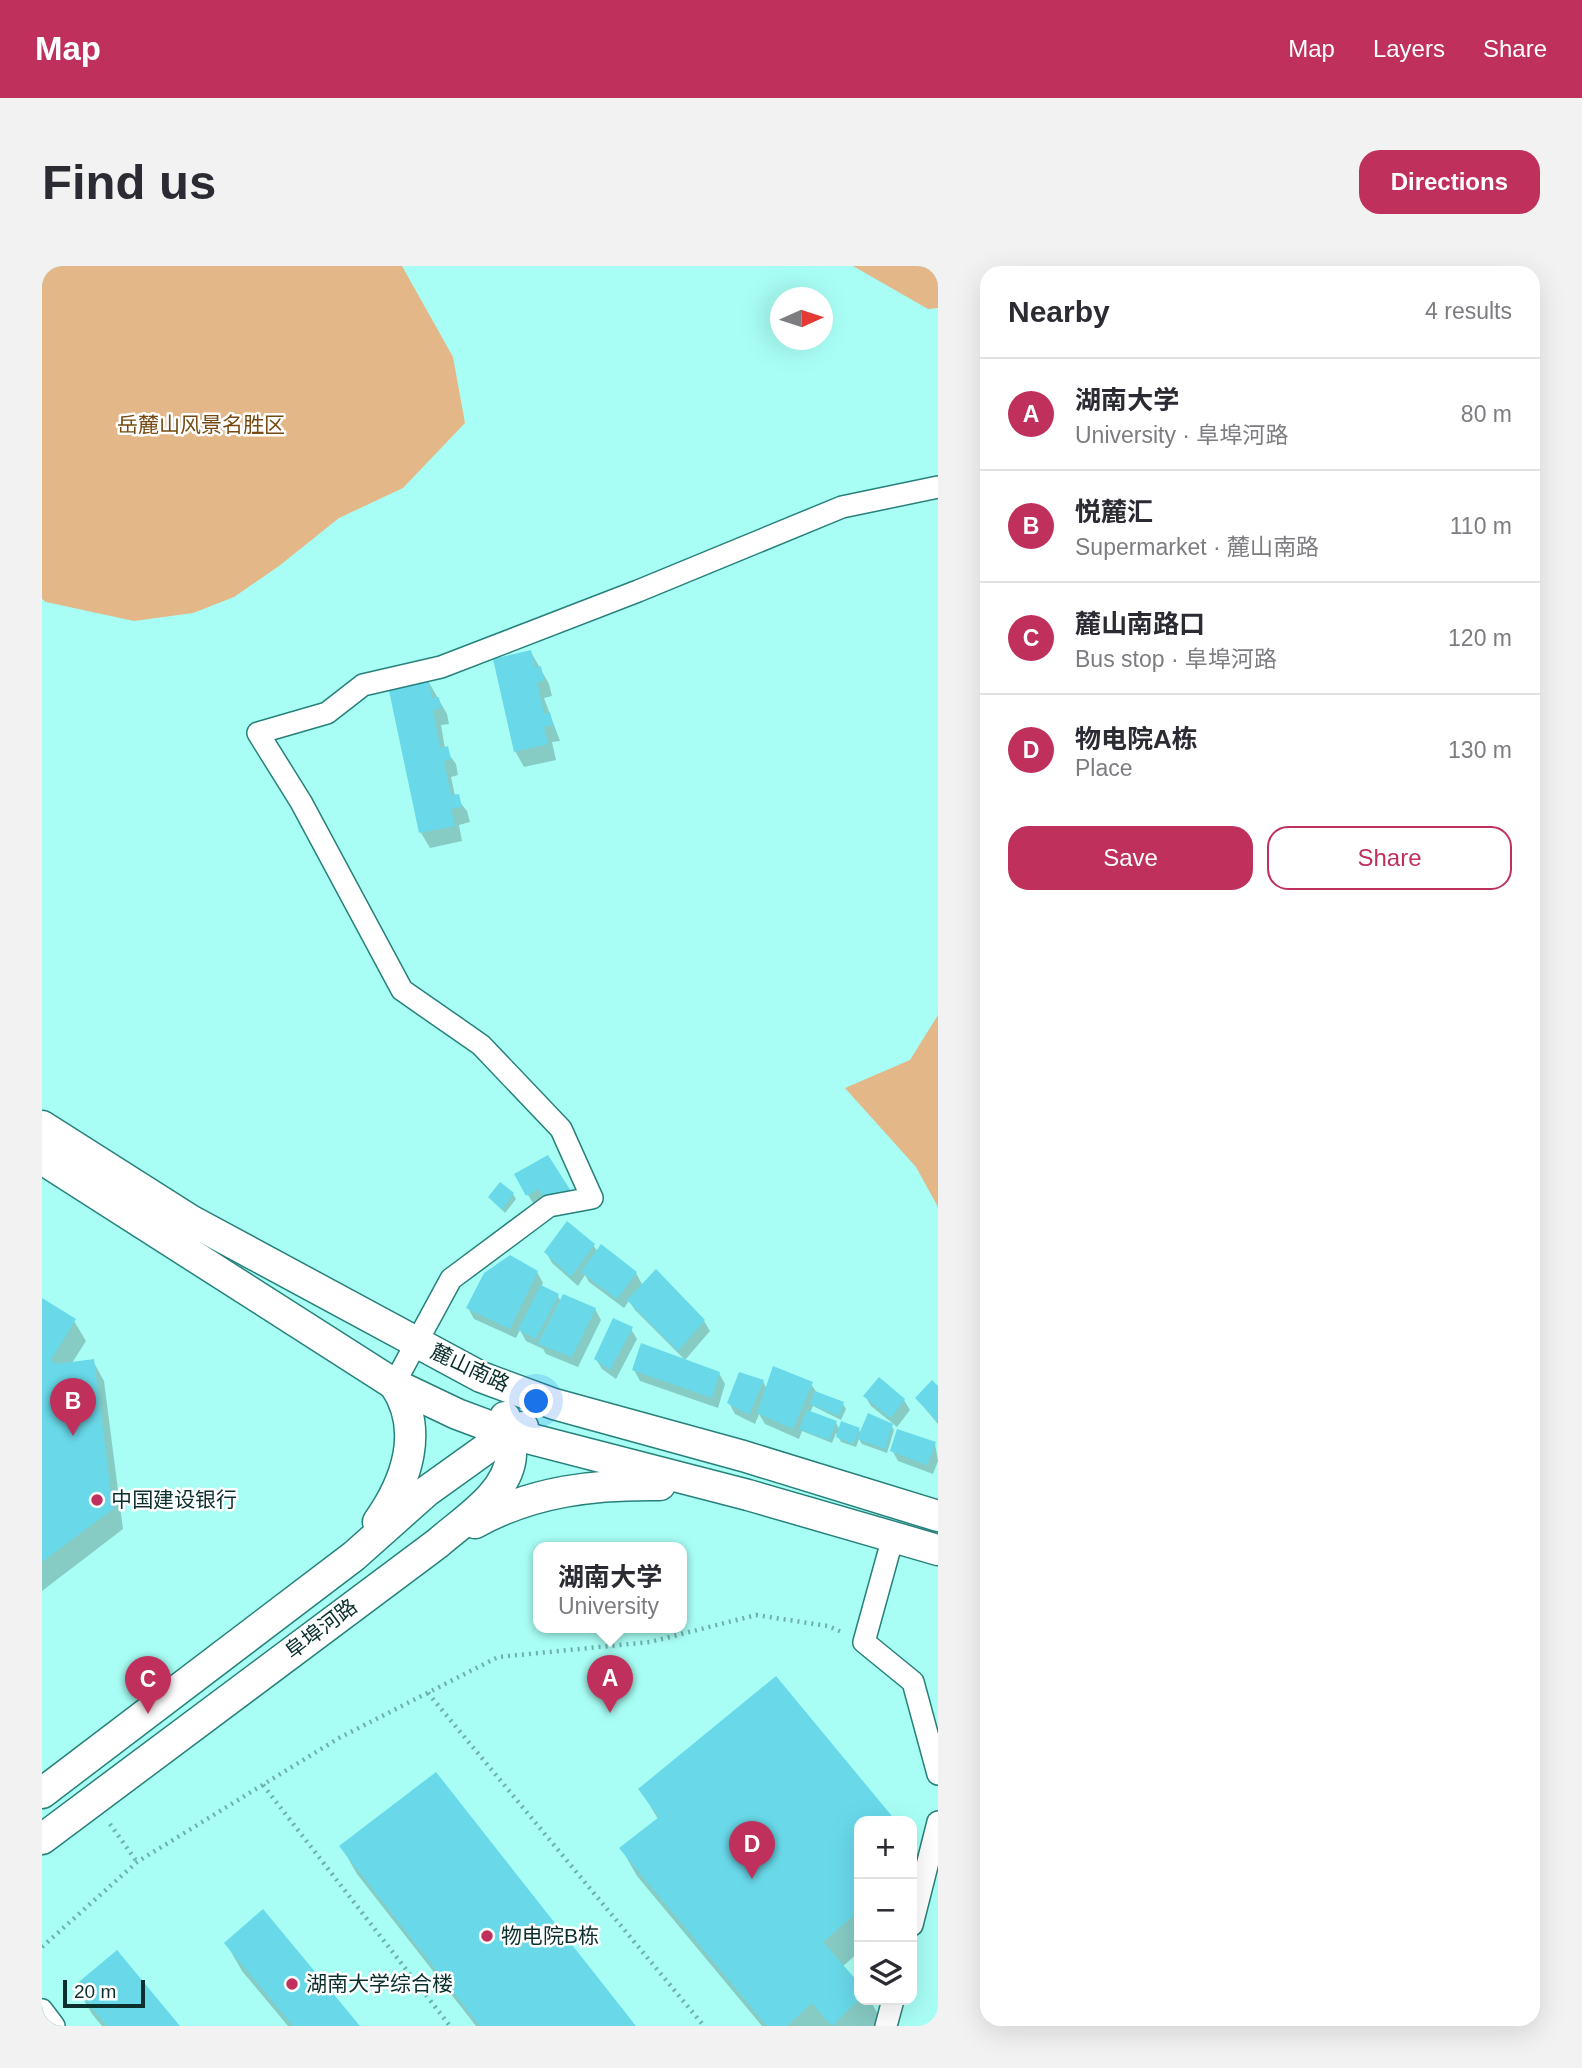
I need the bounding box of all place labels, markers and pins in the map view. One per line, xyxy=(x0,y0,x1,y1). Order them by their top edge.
pin: B xyxy=(50,1378,96,1436)
place label: 中国建设银行 xyxy=(111,1488,237,1511)
marker: 中国建设银行 xyxy=(89,1492,105,1508)
pin: A xyxy=(587,1655,633,1713)
pin: C xyxy=(125,1656,171,1714)
pin: D xyxy=(729,1821,775,1879)
place label: 物电院B栋 xyxy=(501,1924,599,1947)
marker: 物电院B栋 xyxy=(479,1928,495,1944)
place label: 湖南大学综合楼 xyxy=(306,1972,453,1995)
marker: 湖南大学综合楼 xyxy=(284,1976,300,1992)

